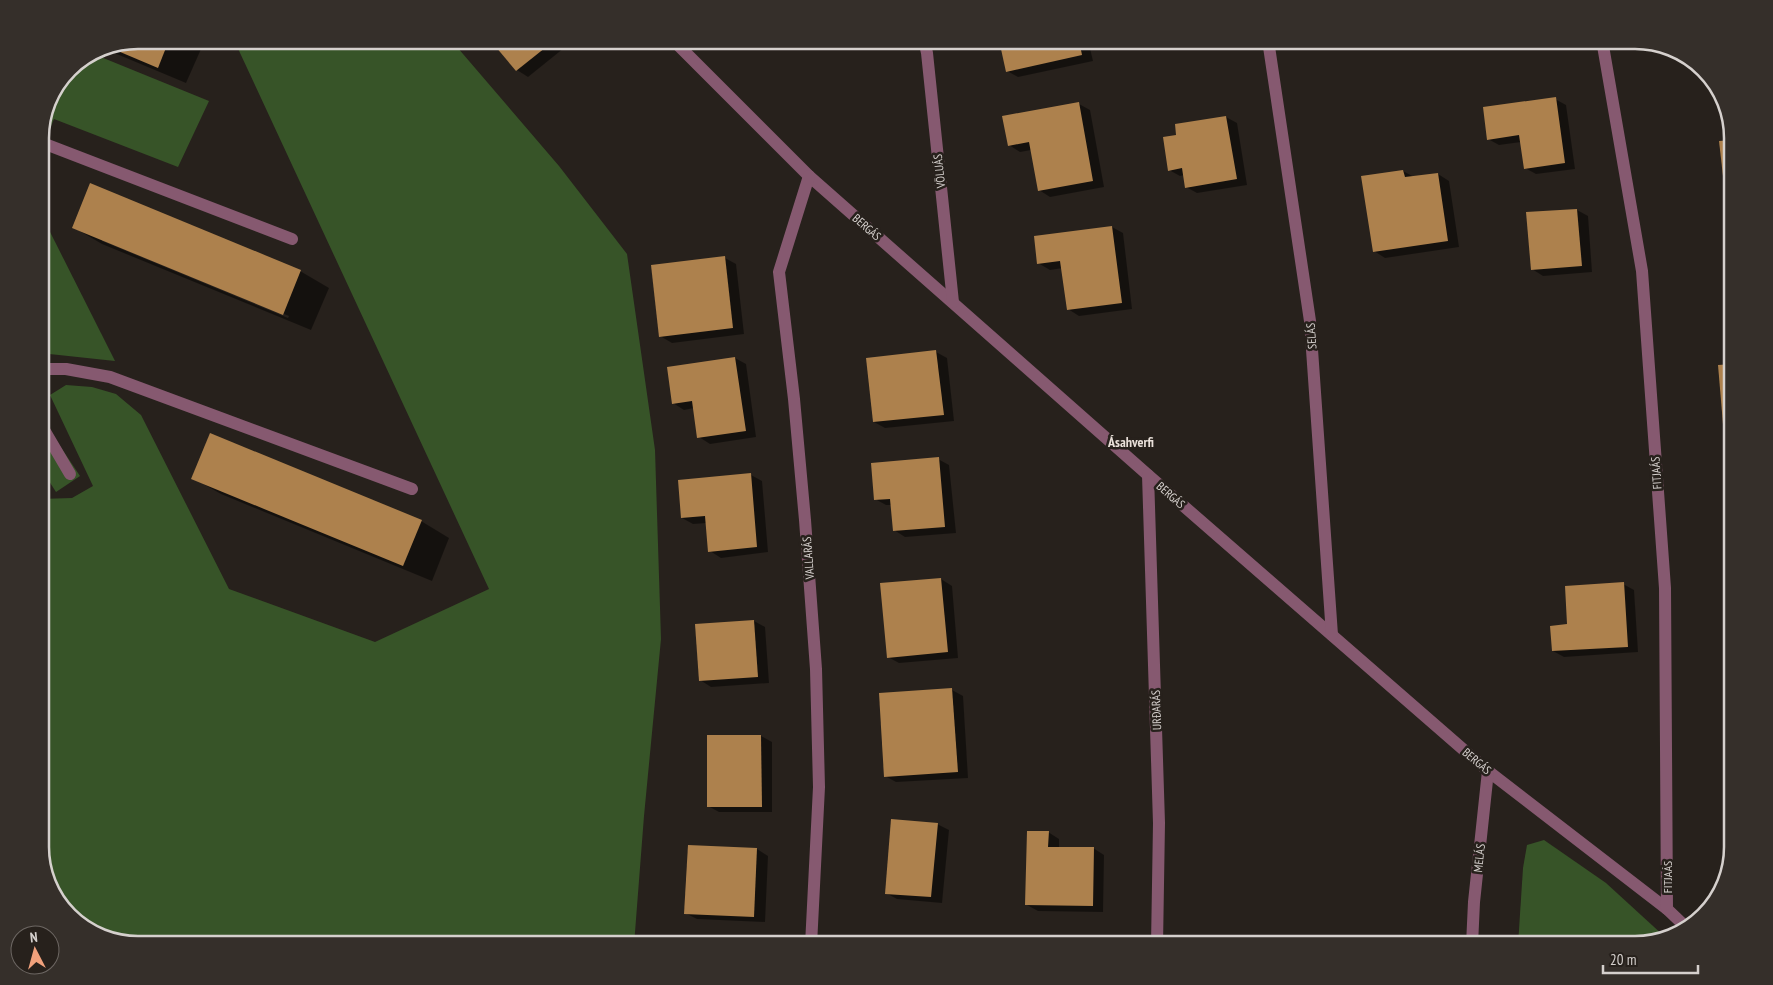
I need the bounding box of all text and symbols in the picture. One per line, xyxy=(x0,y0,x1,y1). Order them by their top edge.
street label: VÖLUÁS xyxy=(930,153,948,190)
street label: BERGÁS xyxy=(850,211,884,243)
street label: SELÁS xyxy=(1303,322,1319,350)
district label: Ásahverfi xyxy=(1107,433,1154,451)
street label: FITJAÁS xyxy=(1647,456,1665,490)
street label: BERGÁS xyxy=(1154,479,1188,511)
street label: VALLARÁS xyxy=(799,536,817,581)
street label: URÐARÁS xyxy=(1148,690,1164,730)
street label: BERGÁS xyxy=(1460,745,1494,777)
street label: MELÁS xyxy=(1470,843,1488,873)
street label: FITJAÁS xyxy=(1660,861,1675,893)
north arrow xyxy=(10,925,60,975)
text: N xyxy=(29,928,38,946)
scale bar xyxy=(1603,942,1698,974)
text: 20 m xyxy=(1610,950,1636,969)

